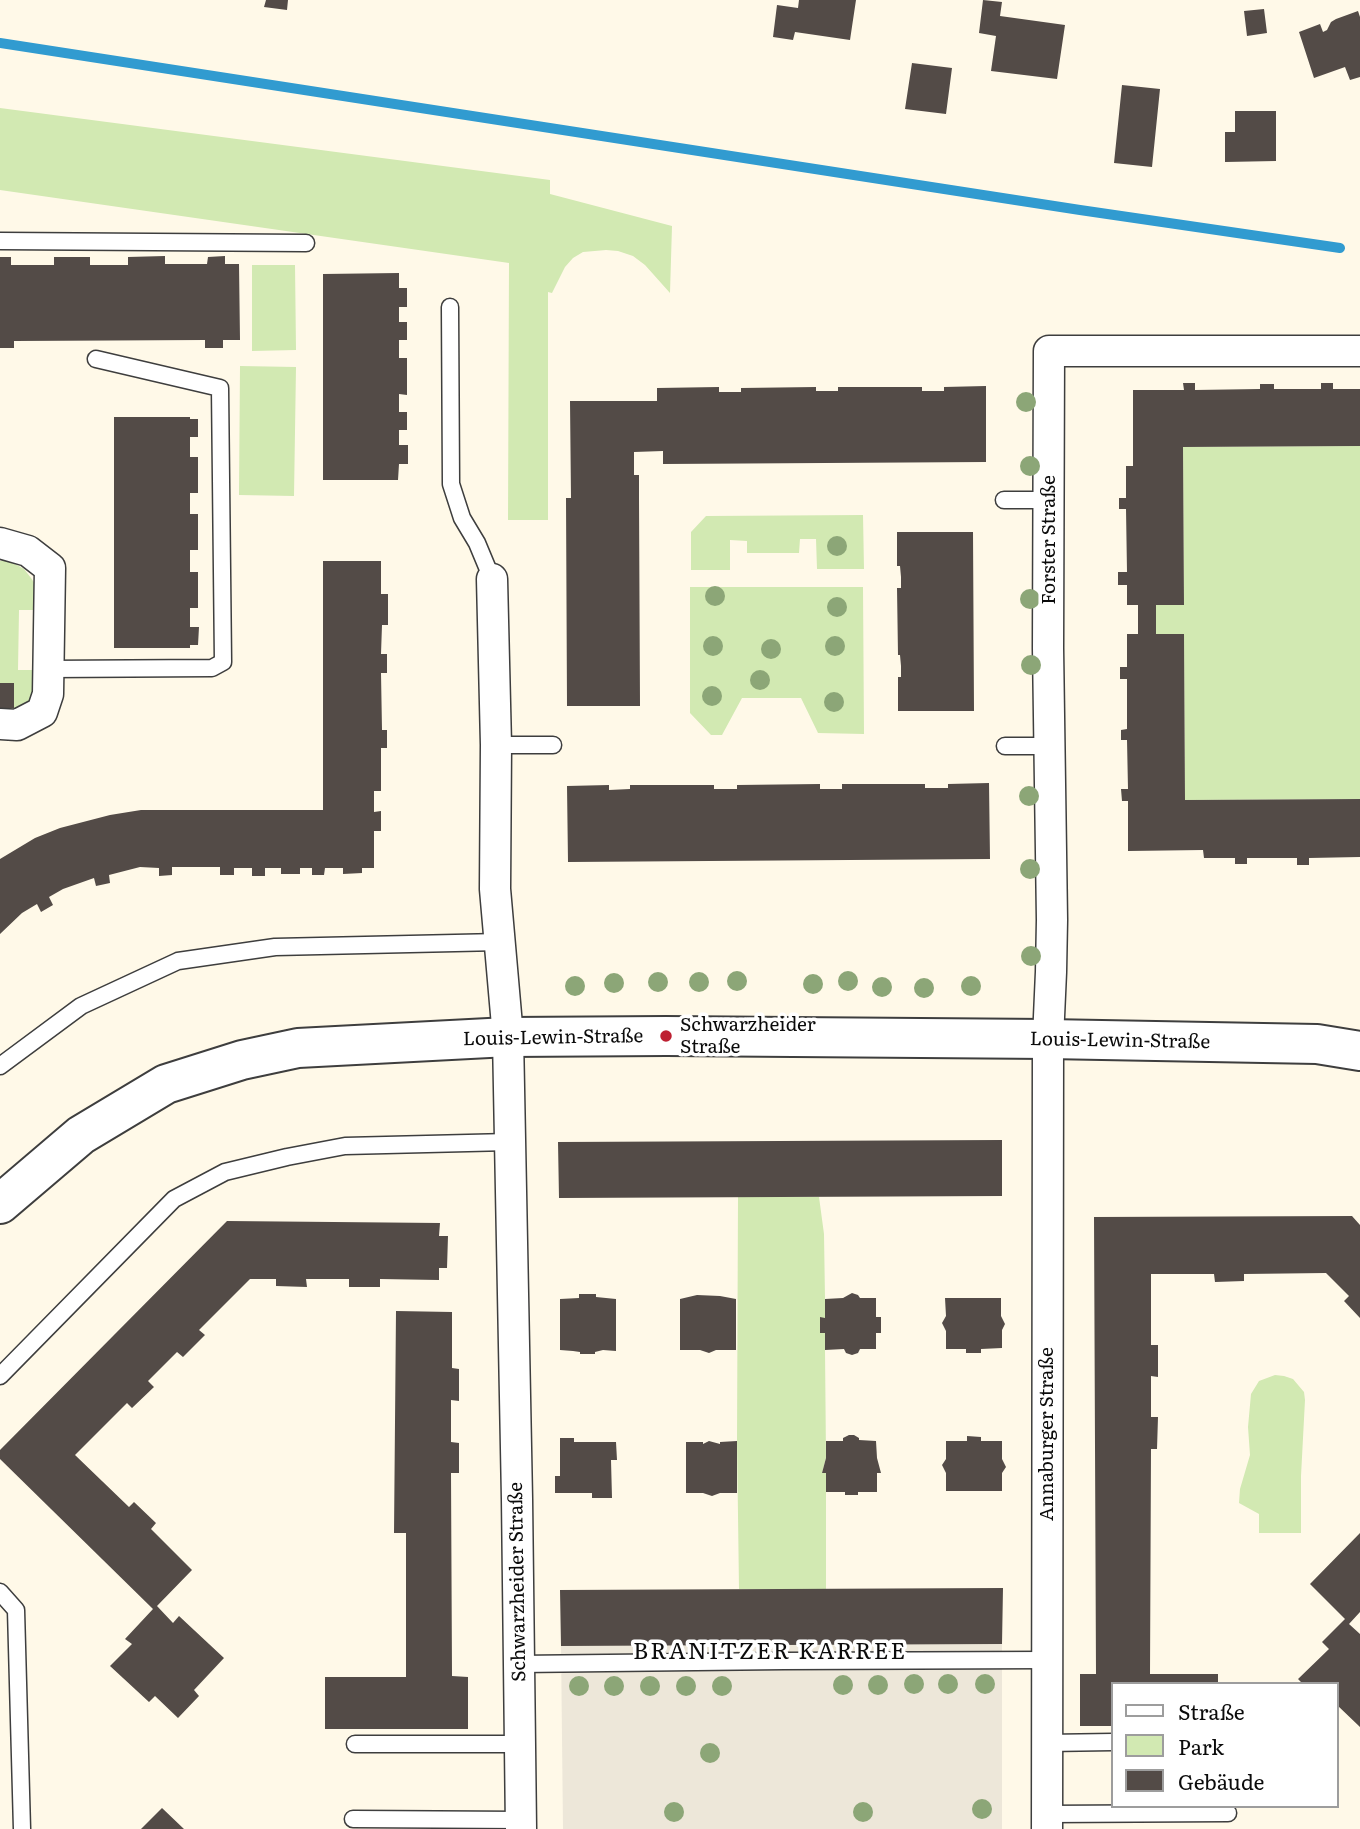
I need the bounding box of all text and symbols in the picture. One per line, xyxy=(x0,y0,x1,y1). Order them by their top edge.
street label: Forster Straße xyxy=(1038,475,1060,605)
place label: Schwarzheider Straße xyxy=(680,1014,816,1058)
street label: Louis-Lewin-Straße xyxy=(463,1025,643,1051)
marker: Schwarzheider Straße xyxy=(658,1028,674,1044)
street label: Louis-Lewin-Straße xyxy=(1030,1028,1210,1054)
street label: Annaburger Straße xyxy=(1036,1347,1058,1521)
street label: Schwarzheider Straße xyxy=(505,1482,531,1682)
district label: BRANITZER KARREE xyxy=(635,1638,905,1666)
legend xyxy=(1112,1682,1339,1808)
text: Straße xyxy=(1178,1695,1245,1726)
text: Park xyxy=(1178,1730,1224,1761)
text: Gebäude xyxy=(1178,1765,1264,1796)

